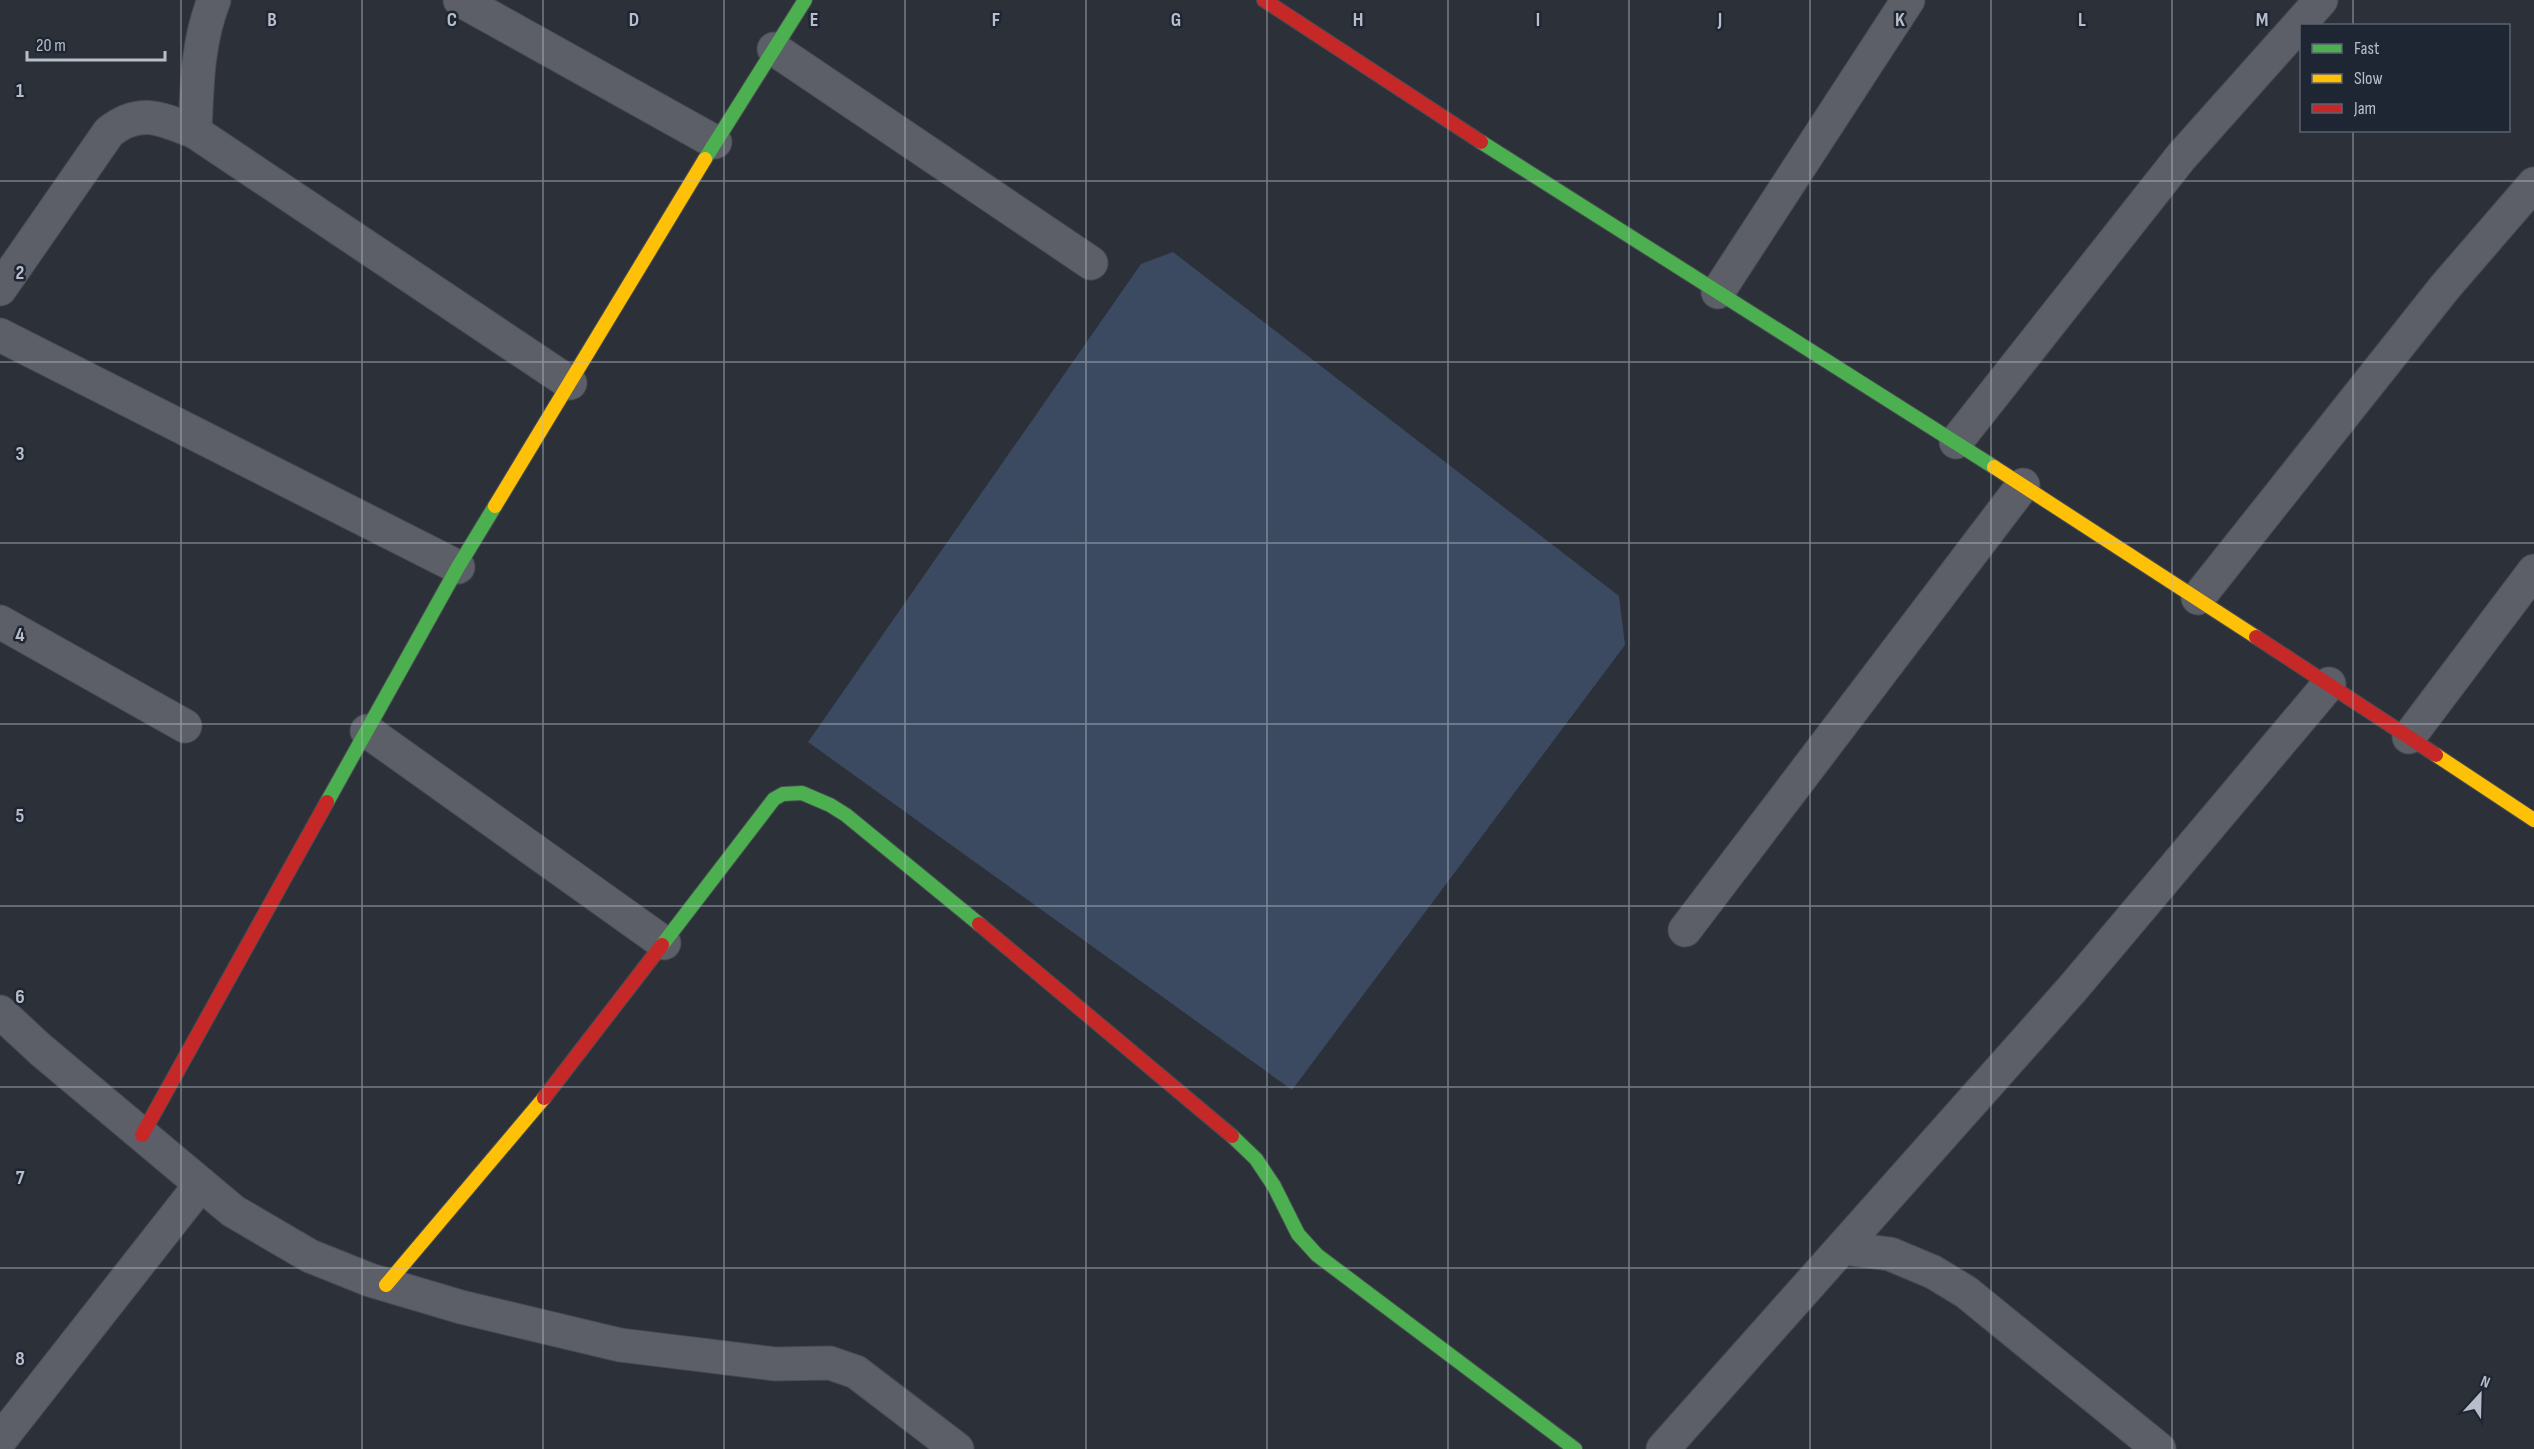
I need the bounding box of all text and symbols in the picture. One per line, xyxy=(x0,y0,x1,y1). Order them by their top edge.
text: B xyxy=(267,8,277,32)
text: C xyxy=(447,8,457,32)
text: D xyxy=(629,8,639,32)
text: E xyxy=(810,8,818,32)
text: F xyxy=(992,8,1000,32)
text: G xyxy=(1171,8,1181,32)
text: H xyxy=(1353,8,1363,32)
text: I xyxy=(1536,8,1540,32)
text: J xyxy=(1717,8,1722,32)
text: K xyxy=(1895,8,1905,32)
text: L xyxy=(2078,8,2086,32)
text: M xyxy=(2256,8,2268,32)
scale bar xyxy=(27,24,165,62)
legend xyxy=(2300,24,2510,132)
text: 20 m xyxy=(36,35,66,56)
text: Fast xyxy=(2354,38,2380,59)
text: Slow xyxy=(2354,68,2383,89)
text: 1 xyxy=(16,79,24,103)
text: Jam xyxy=(2353,98,2376,119)
text: 2 xyxy=(16,261,24,285)
text: 3 xyxy=(16,442,25,466)
text: 4 xyxy=(15,623,25,647)
text: 5 xyxy=(16,804,25,828)
text: 6 xyxy=(15,985,25,1009)
text: 7 xyxy=(16,1166,25,1190)
text: 8 xyxy=(15,1347,25,1371)
north arrow xyxy=(2450,1365,2510,1425)
text: N xyxy=(2478,1372,2493,1393)

